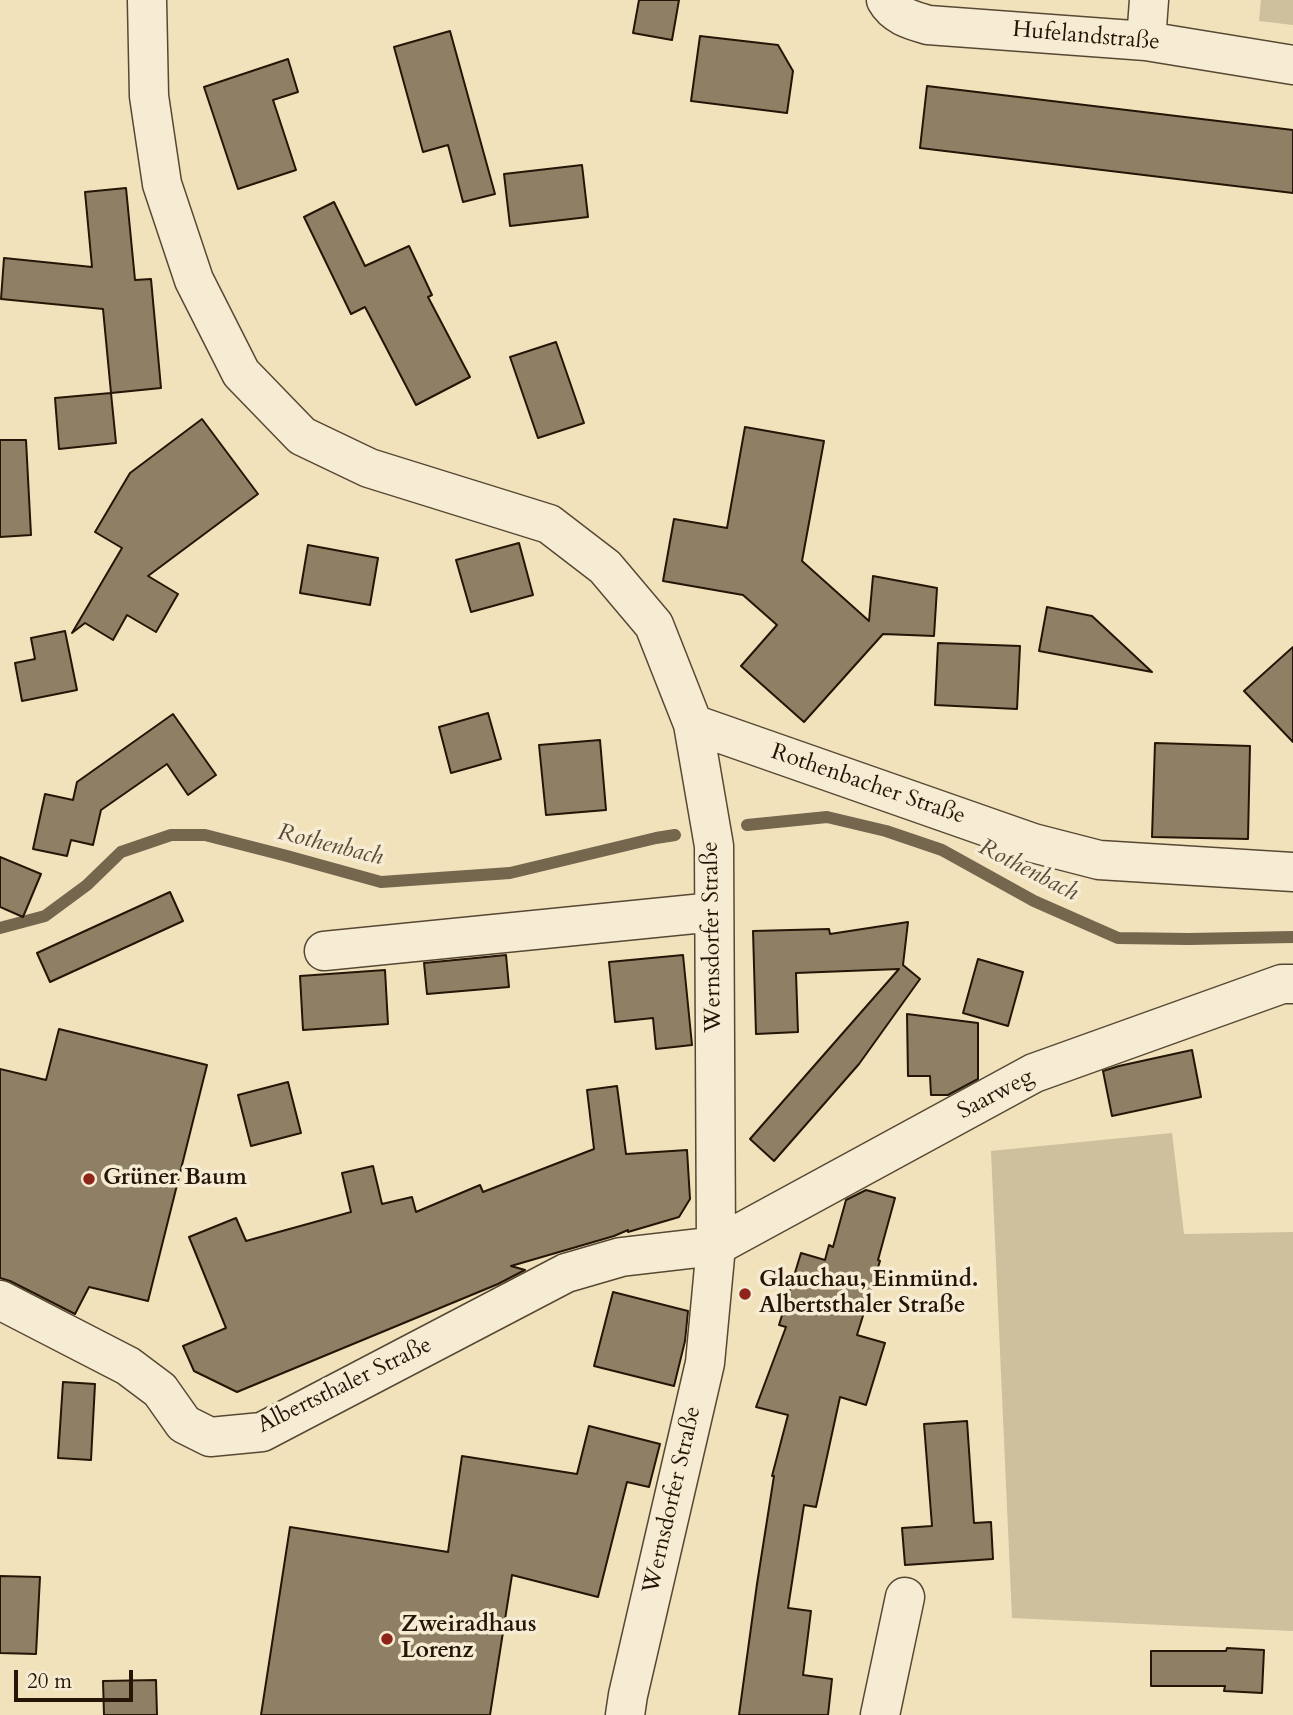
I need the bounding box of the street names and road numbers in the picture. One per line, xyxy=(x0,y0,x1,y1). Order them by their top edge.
street label: Hufelandstraße xyxy=(1011,17,1161,57)
street label: Rothenbacher Straße xyxy=(767,739,969,831)
street label: Wernsdorfer Straße xyxy=(698,841,728,1033)
street label: Saarweg xyxy=(954,1064,1038,1126)
street label: Albertsthaler Straße xyxy=(253,1332,437,1440)
street label: Wernsdorfer Straße xyxy=(638,1404,708,1596)

